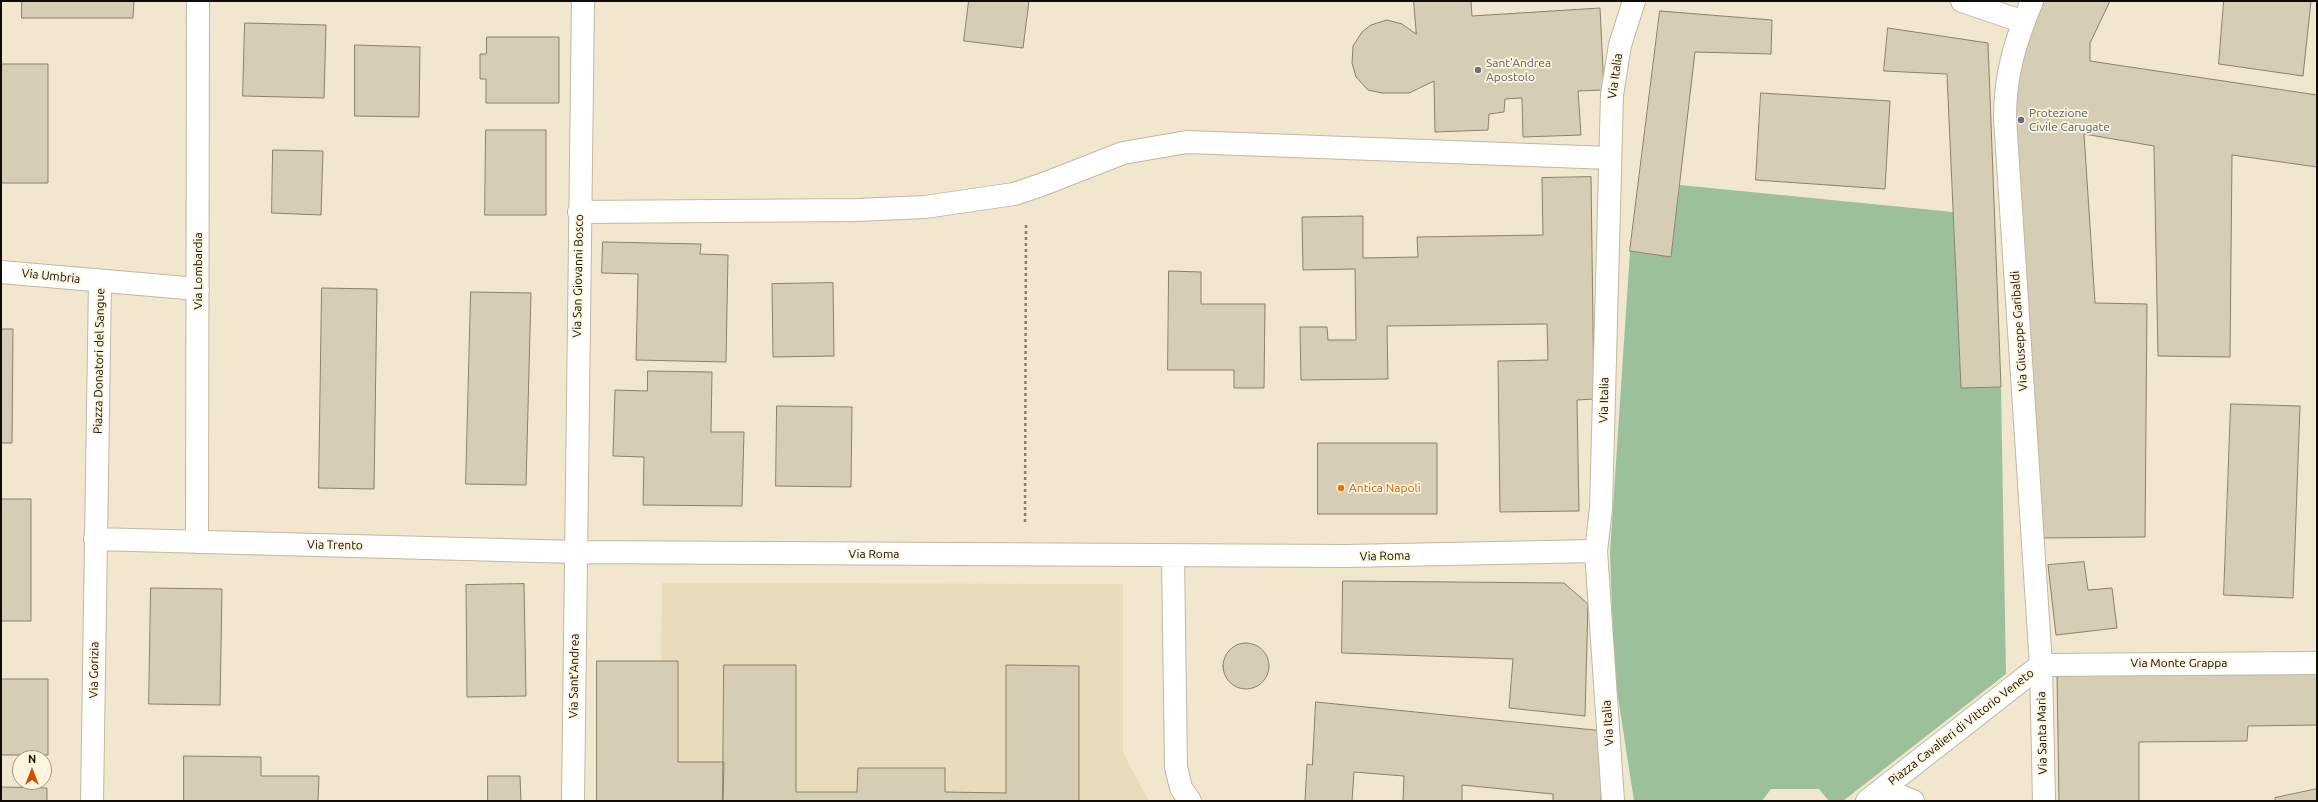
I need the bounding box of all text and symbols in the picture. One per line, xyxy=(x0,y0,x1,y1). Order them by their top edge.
street label: Via Italia xyxy=(1605,52,1625,100)
place label: Sant'Andrea Apostolo xyxy=(1486,56,1551,84)
marker: Sant'Andrea Apostolo xyxy=(1473,65,1483,75)
place label: Protezione Civile Carugate xyxy=(2029,106,2110,134)
marker: Protezione Civile Carugate xyxy=(2016,115,2026,125)
street label: Via San Giovanni Bosco xyxy=(570,214,586,338)
street label: Via Lombardia xyxy=(191,232,205,310)
street label: Via Umbria xyxy=(21,266,81,286)
street label: Via Giuseppe Garibaldi xyxy=(2008,270,2030,392)
street label: Piazza Donatori del Sangue xyxy=(91,288,107,434)
street label: Via Italia xyxy=(1596,377,1612,423)
place label: Antica Napoli xyxy=(1349,481,1421,495)
marker: Antica Napoli xyxy=(1336,483,1346,493)
street label: Via Trento xyxy=(307,537,363,553)
street label: Via Roma xyxy=(849,547,899,561)
street label: Via Roma xyxy=(1359,548,1411,564)
street label: Via Sant'Andrea xyxy=(566,633,582,719)
street label: Via Gorizia xyxy=(86,641,102,699)
street label: Via Monte Grappa xyxy=(2130,656,2228,670)
street label: Piazza Cavalieri di Vittorio Veneto xyxy=(1885,666,2037,788)
street label: Via Santa Maria xyxy=(2034,691,2050,775)
street label: Via Italia xyxy=(1599,700,1617,746)
north arrow xyxy=(12,750,52,790)
text: N xyxy=(28,753,36,765)

